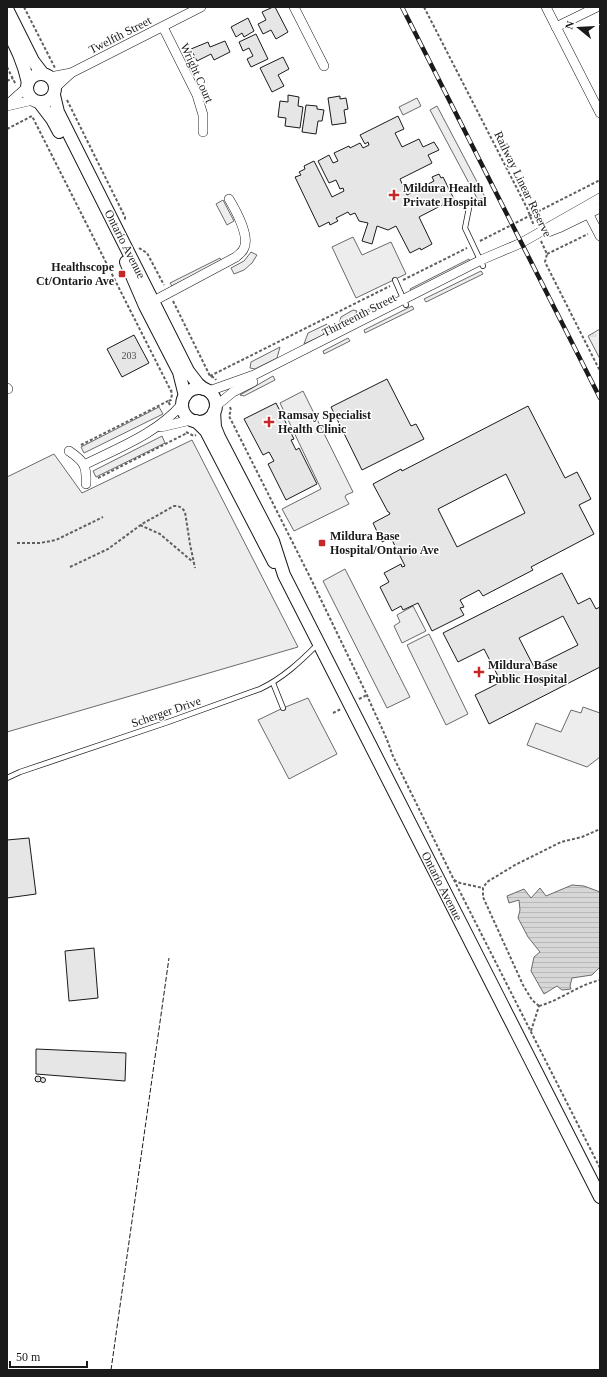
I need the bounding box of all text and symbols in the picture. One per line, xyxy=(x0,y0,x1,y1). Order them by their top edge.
north arrow xyxy=(559,8,599,48)
street label: Twelfth Street xyxy=(86,13,154,57)
text: N xyxy=(563,19,576,31)
street label: Wright Court xyxy=(178,41,217,106)
street label: Railway Linear Reserve xyxy=(491,129,555,239)
place label: Mildura Health Private Hospital xyxy=(403,181,487,209)
marker: Mildura Health Private Hospital xyxy=(388,189,400,201)
street label: Ontario Avenue xyxy=(102,207,148,281)
place label: Healthscope Ct/Ontario Ave xyxy=(36,260,115,288)
marker: Healthscope Ct/Ontario Ave xyxy=(117,269,127,279)
street label: Thirteenth Street xyxy=(320,290,399,340)
house number: 203 xyxy=(122,350,137,361)
place label: Ramsay Specialist Health Clinic xyxy=(278,408,371,436)
marker: Ramsay Specialist Health Clinic xyxy=(263,416,275,428)
place label: Mildura Base Hospital/Ontario Ave xyxy=(330,529,439,557)
marker: Mildura Base Hospital/Ontario Ave xyxy=(317,538,327,548)
place label: Mildura Base Public Hospital xyxy=(488,658,568,686)
marker: Mildura Base Public Hospital xyxy=(473,666,485,678)
street label: Scherger Drive xyxy=(129,694,203,730)
street label: Ontario Avenue xyxy=(419,849,465,923)
scale bar xyxy=(10,1343,87,1369)
text: 50 m xyxy=(16,1350,41,1364)

